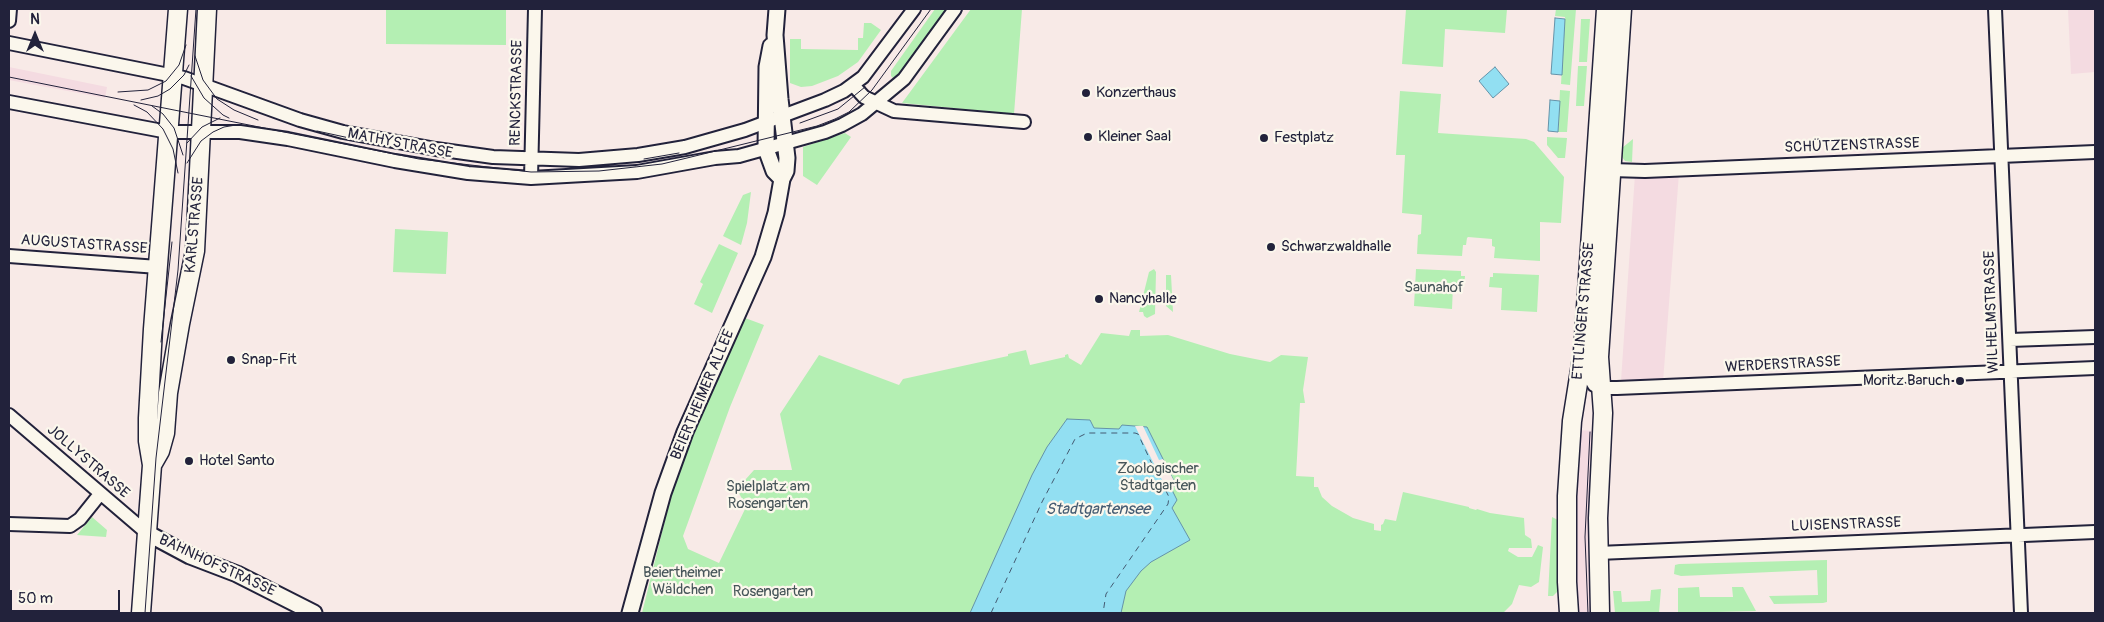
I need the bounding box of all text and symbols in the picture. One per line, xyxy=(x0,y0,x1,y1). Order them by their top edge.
north arrow xyxy=(10,10,60,60)
text: N xyxy=(30,11,40,28)
street label: RENCKSTRASSE xyxy=(507,40,527,146)
place label: Konzerthaus xyxy=(1096,84,1176,102)
marker: Konzerthaus xyxy=(1080,87,1092,99)
street label: MATHYSTRASSE xyxy=(346,125,454,163)
place label: Kleiner Saal xyxy=(1098,128,1171,146)
place label: Festplatz xyxy=(1274,129,1334,147)
marker: Kleiner Saal xyxy=(1082,131,1094,143)
marker: Festplatz xyxy=(1258,132,1270,144)
street label: SCHÜTZENSTRASSE xyxy=(1784,135,1920,157)
street label: KARLSTRASSE xyxy=(182,176,208,274)
street label: AUGUSTASTRASSE xyxy=(20,232,148,258)
place label: Schwarzwaldhalle xyxy=(1281,238,1391,256)
marker: Schwarzwaldhalle xyxy=(1265,241,1277,253)
street label: ETTLINGER STRASSE xyxy=(1569,242,1599,380)
street label: WILHELMSTRASSE xyxy=(1981,250,2003,374)
park label: Saunahof xyxy=(1404,279,1464,297)
place label: Nancyhalle xyxy=(1109,290,1177,308)
marker: Nancyhalle xyxy=(1093,293,1105,305)
street label: BEIERTHEIMER ALLEE xyxy=(667,327,739,463)
place label: Snap-Fit xyxy=(241,351,296,369)
street label: WERDERSTRASSE xyxy=(1725,353,1841,377)
marker: Snap-Fit xyxy=(225,354,237,366)
place label: Moritz Baruch xyxy=(1863,372,1950,390)
marker: Moritz Baruch xyxy=(1954,375,1966,387)
street label: JOLLYSTRASSE xyxy=(43,421,133,503)
place label: Hotel Santo xyxy=(199,452,275,470)
marker: Hotel Santo xyxy=(183,455,195,467)
park label: Zoologischer Stadtgarten xyxy=(1117,460,1199,495)
park label: Spielplatz am Rosengarten xyxy=(726,478,810,513)
water label: Stadtgartensee xyxy=(1046,500,1150,520)
street label: LUISENSTRASSE xyxy=(1791,514,1901,536)
street label: BAHNHOFSTRASSE xyxy=(156,531,278,601)
park label: Beiertheimer Wäldchen xyxy=(643,564,723,599)
scale bar xyxy=(12,580,122,612)
park label: Rosengarten xyxy=(733,583,813,601)
text: 50 m xyxy=(18,589,53,608)

